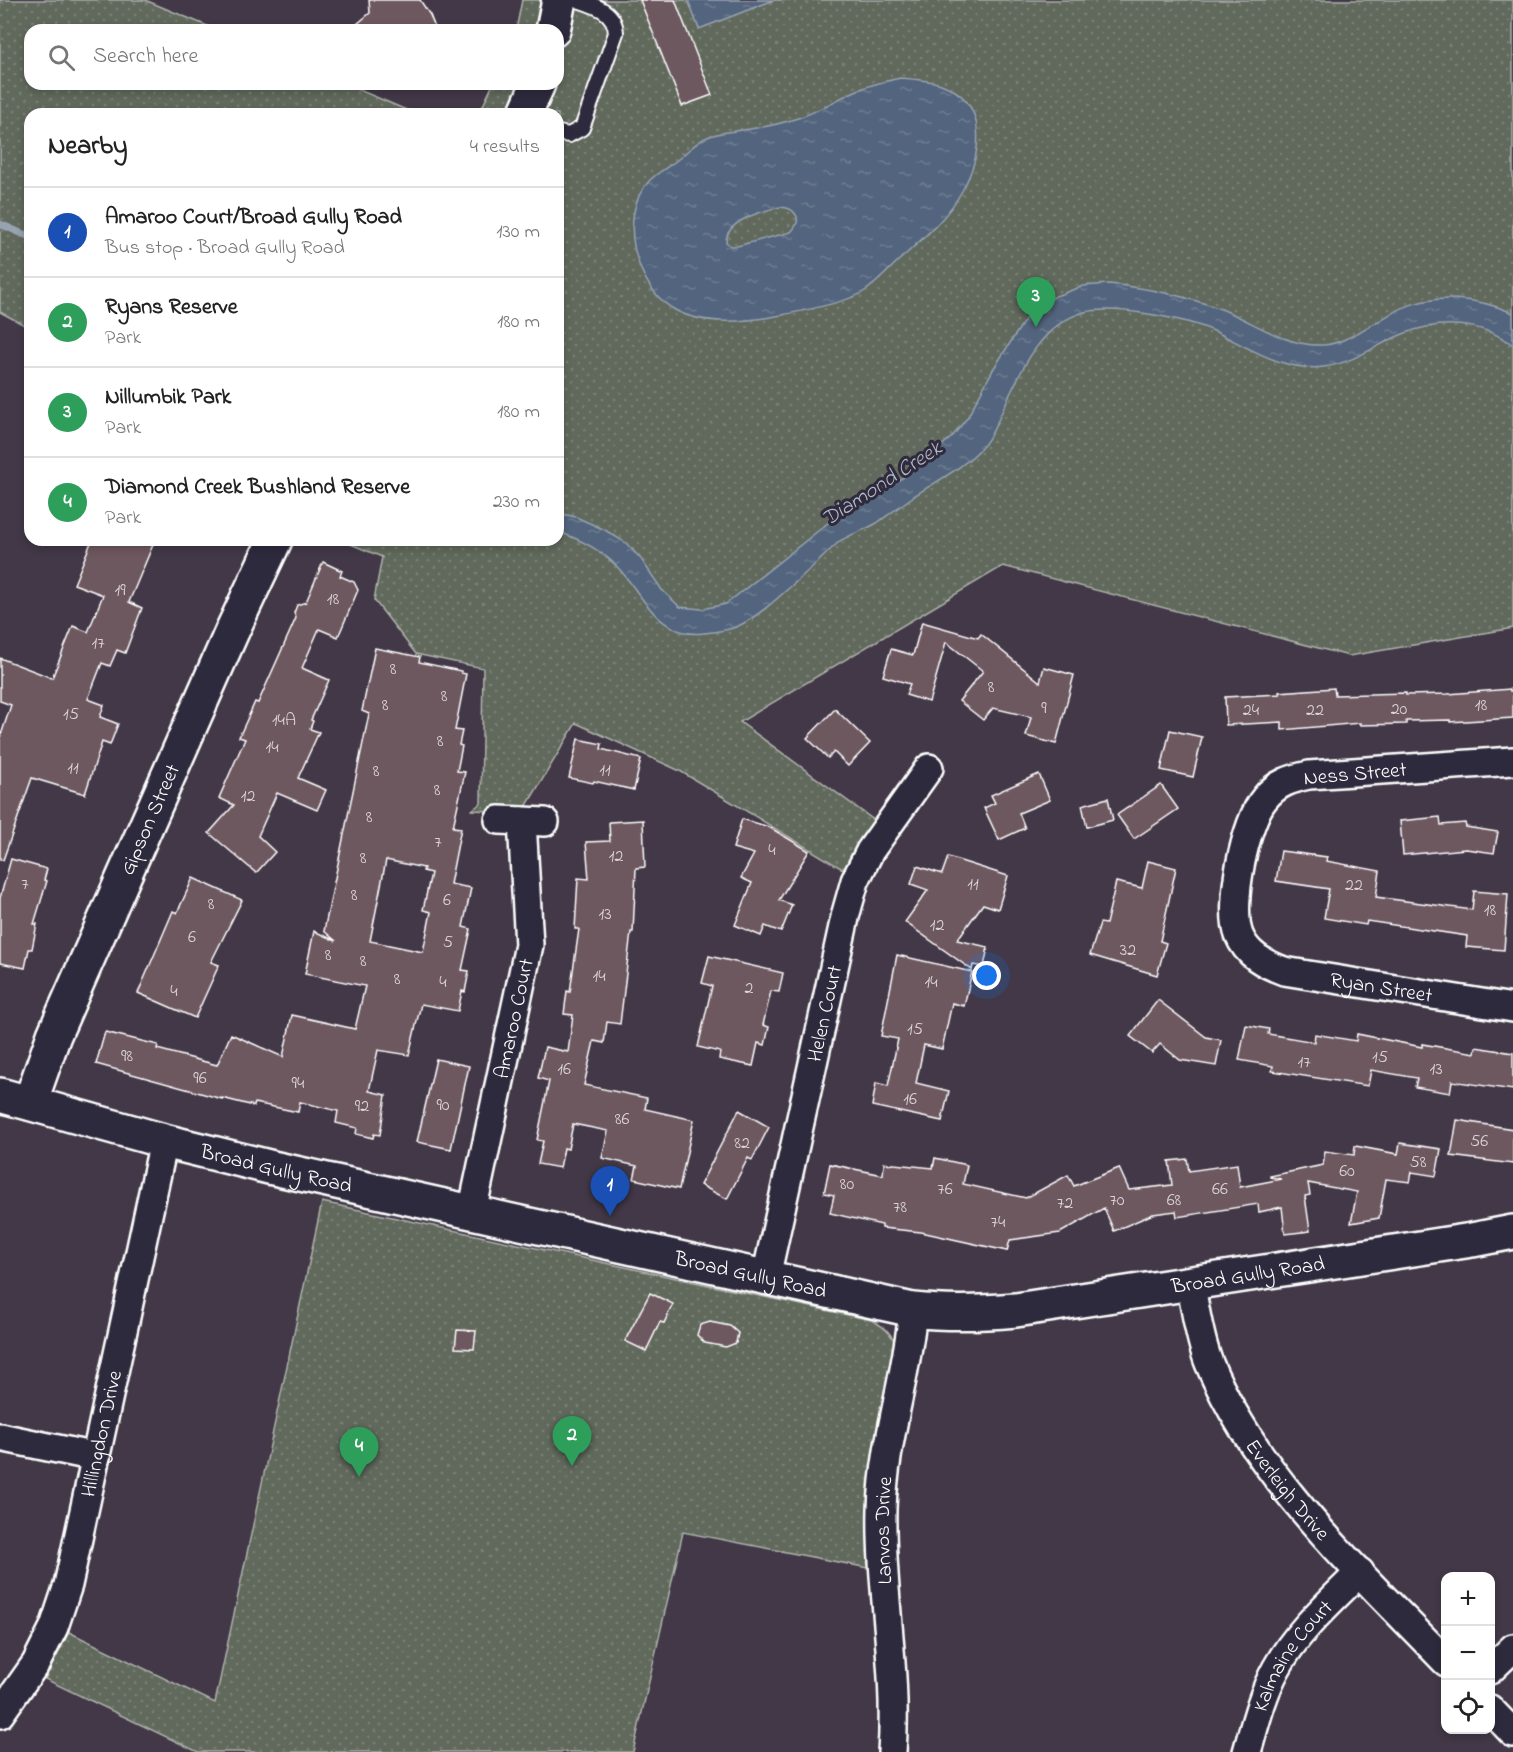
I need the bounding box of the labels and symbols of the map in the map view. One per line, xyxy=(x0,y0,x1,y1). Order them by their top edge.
pin: 3 xyxy=(1016,278,1056,327)
water label: Diamond Creek xyxy=(816,433,950,535)
house number: 19 xyxy=(114,578,126,604)
house number: 18 xyxy=(327,587,339,613)
house number: 17 xyxy=(91,631,105,657)
house number: 8 xyxy=(390,657,397,683)
house number: 8 xyxy=(988,675,995,701)
house number: 8 xyxy=(441,684,448,710)
house number: 8 xyxy=(382,693,389,719)
house number: 18 xyxy=(1475,693,1487,719)
house number: 9 xyxy=(1041,696,1047,722)
house number: 20 xyxy=(1391,697,1408,723)
house number: 24 xyxy=(1243,698,1260,724)
house number: 22 xyxy=(1306,698,1324,724)
house number: 15 xyxy=(63,702,79,728)
house number: 14A xyxy=(272,708,296,734)
house number: 8 xyxy=(437,729,444,755)
house number: 14 xyxy=(265,735,279,761)
house number: 11 xyxy=(67,756,79,782)
street label: Ness Street xyxy=(1302,756,1408,794)
house number: 11 xyxy=(599,758,611,784)
house number: 8 xyxy=(373,759,380,785)
street label: Gipson Street xyxy=(113,760,189,880)
house number: 8 xyxy=(434,778,441,804)
house number: 12 xyxy=(241,784,255,810)
house number: 8 xyxy=(366,805,373,831)
house number: 7 xyxy=(434,830,442,856)
house number: 4 xyxy=(768,838,776,864)
house number: 12 xyxy=(609,844,623,870)
house number: 8 xyxy=(360,846,367,872)
house number: 7 xyxy=(21,872,29,898)
house number: 11 xyxy=(967,872,979,898)
house number: 22 xyxy=(1345,873,1363,899)
house number: 8 xyxy=(351,883,358,909)
house number: 6 xyxy=(443,888,451,914)
house number: 8 xyxy=(208,892,215,918)
house number: 18 xyxy=(1484,898,1496,924)
house number: 13 xyxy=(598,902,612,928)
house number: 12 xyxy=(930,913,944,939)
house number: 6 xyxy=(188,925,196,951)
house number: 5 xyxy=(443,930,453,956)
house number: 32 xyxy=(1120,938,1136,964)
house number: 8 xyxy=(325,943,332,969)
house number: 8 xyxy=(360,949,367,975)
street label: Amaroo Court xyxy=(488,956,543,1082)
your location xyxy=(972,961,1001,990)
street label: Helen Court xyxy=(801,963,851,1065)
house number: 14 xyxy=(592,964,606,990)
street label: Ryan Street xyxy=(1328,966,1434,1012)
house number: 8 xyxy=(394,967,401,993)
house number: 4 xyxy=(439,970,447,996)
house number: 14 xyxy=(924,970,938,996)
house number: 2 xyxy=(745,976,754,1002)
house number: 4 xyxy=(170,979,178,1005)
house number: 15 xyxy=(907,1017,923,1043)
house number: 98 xyxy=(121,1044,133,1070)
house number: 15 xyxy=(1372,1045,1388,1071)
house number: 17 xyxy=(1297,1050,1311,1076)
house number: 16 xyxy=(557,1057,571,1083)
house number: 13 xyxy=(1429,1057,1443,1083)
house number: 96 xyxy=(193,1066,207,1092)
house number: 94 xyxy=(292,1071,305,1097)
house number: 16 xyxy=(903,1087,917,1113)
house number: 90 xyxy=(436,1093,450,1119)
house number: 92 xyxy=(355,1094,369,1120)
house number: 86 xyxy=(615,1107,629,1133)
house number: 56 xyxy=(1470,1129,1488,1155)
house number: 82 xyxy=(734,1131,750,1157)
street label: Broad Gully Road xyxy=(196,1137,355,1202)
house number: 58 xyxy=(1409,1150,1427,1176)
house number: 60 xyxy=(1339,1159,1355,1185)
pin: 1 xyxy=(590,1166,630,1216)
house number: 80 xyxy=(840,1172,854,1198)
house number: 76 xyxy=(937,1177,953,1203)
house number: 66 xyxy=(1212,1177,1228,1203)
house number: 70 xyxy=(1109,1188,1125,1214)
house number: 68 xyxy=(1167,1188,1182,1214)
house number: 72 xyxy=(1057,1191,1073,1217)
house number: 78 xyxy=(893,1195,907,1221)
house number: 74 xyxy=(991,1210,1006,1236)
street label: Broad Gully Road xyxy=(671,1244,829,1307)
street label: Broad Gully Road xyxy=(1168,1250,1327,1303)
street label: Hillingdon Drive xyxy=(74,1367,131,1500)
pin: 2 xyxy=(552,1416,592,1466)
pin: 4 xyxy=(340,1428,378,1477)
street label: Everleigh Drive xyxy=(1237,1434,1336,1549)
street label: Lanvos Drive xyxy=(869,1474,902,1585)
street label: Kalmaine Court xyxy=(1247,1594,1341,1716)

